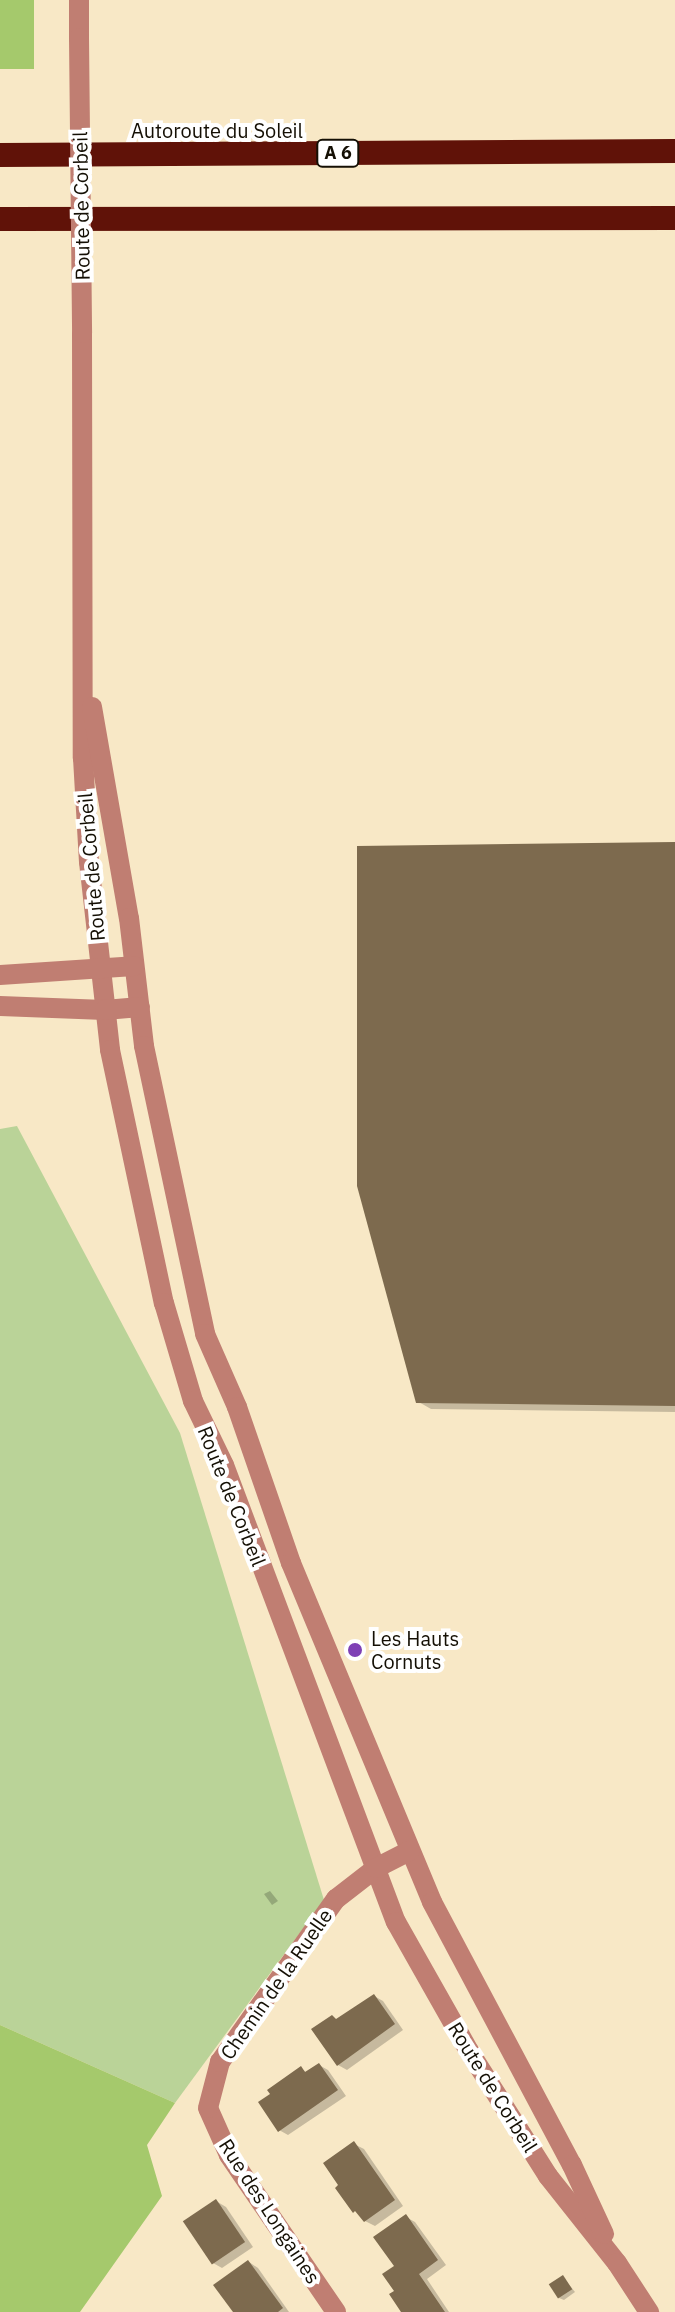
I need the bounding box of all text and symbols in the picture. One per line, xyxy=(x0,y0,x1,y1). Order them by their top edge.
street label: Autoroute du Soleil xyxy=(131,118,303,142)
street label: Route de Corbeil xyxy=(68,131,94,281)
road number: A 6 xyxy=(316,139,360,167)
street label: Route de Corbeil xyxy=(73,792,109,942)
street label: Route de Corbeil xyxy=(193,1422,271,1570)
place label: Les Hauts Cornuts xyxy=(371,1626,459,1673)
marker: Les Hauts Cornuts xyxy=(346,1641,364,1659)
street label: Chemin de la Ruelle xyxy=(215,1904,337,2064)
street label: Route de Corbeil xyxy=(443,2017,543,2157)
street label: Rue des Longaines xyxy=(214,2134,326,2288)

